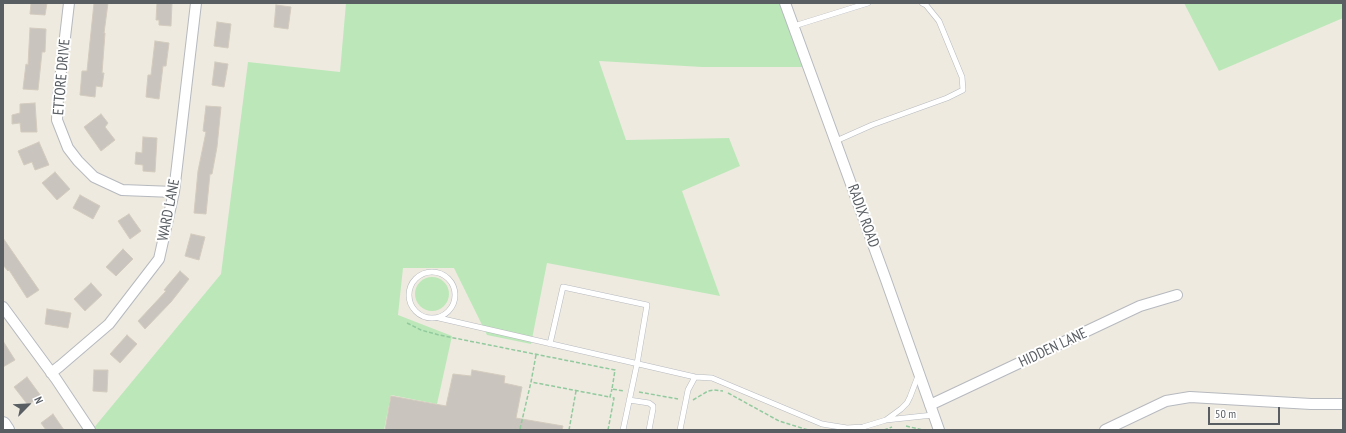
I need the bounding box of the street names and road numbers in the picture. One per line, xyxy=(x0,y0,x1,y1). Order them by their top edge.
street label: ETTORE DRIVE xyxy=(50,38,74,116)
street label: WARD LANE xyxy=(154,177,184,243)
street label: RADIX ROAD xyxy=(843,182,883,250)
street label: HIDDEN LANE xyxy=(1016,324,1090,372)

